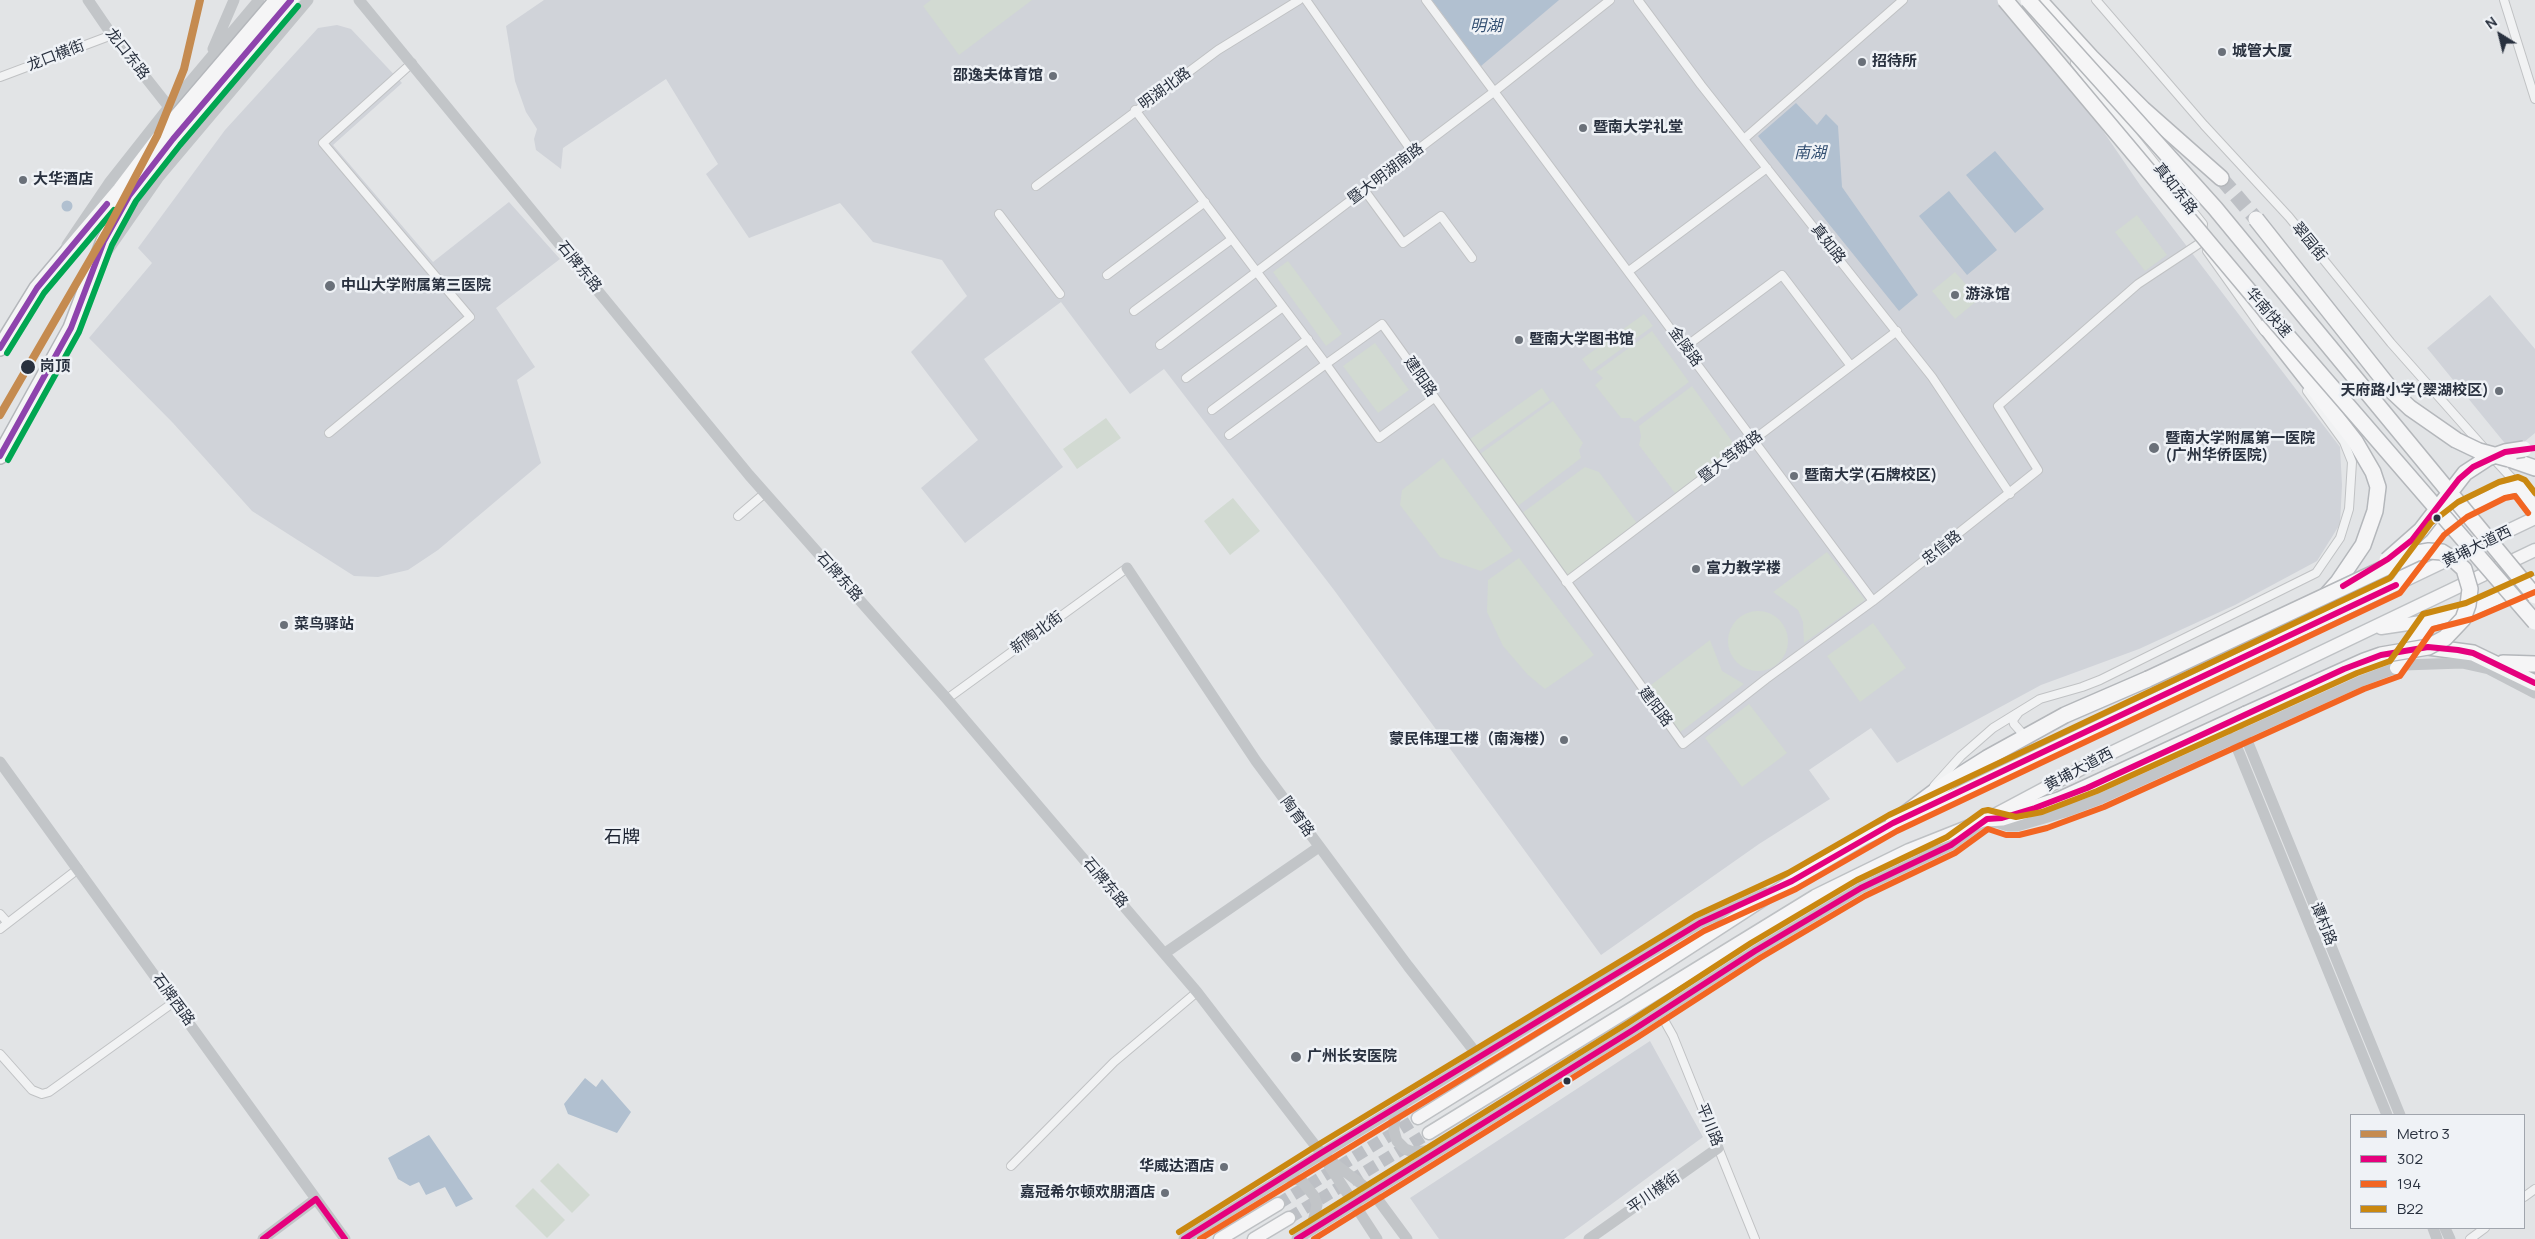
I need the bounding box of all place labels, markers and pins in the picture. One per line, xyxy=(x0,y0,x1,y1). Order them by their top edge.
place label: 城管大厦 xyxy=(2232,43,2292,61)
marker: 城管大厦 xyxy=(2216,46,2228,58)
place label: 招待所 xyxy=(1872,53,1917,71)
marker: 招待所 xyxy=(1856,56,1868,68)
place label: 邵逸夫体育馆 xyxy=(953,67,1043,85)
marker: 邵逸夫体育馆 xyxy=(1047,70,1059,82)
place label: 暨南大学礼堂 xyxy=(1593,119,1683,137)
marker: 暨南大学礼堂 xyxy=(1577,122,1589,134)
place label: 大华酒店 xyxy=(33,171,93,189)
marker: 大华酒店 xyxy=(17,174,29,186)
place label: 中山大学附属第三医院 xyxy=(341,277,491,295)
marker: 中山大学附属第三医院 xyxy=(323,279,337,293)
place label: 游泳馆 xyxy=(1965,286,2010,304)
marker: 游泳馆 xyxy=(1949,289,1961,301)
place label: 暨南大学图书馆 xyxy=(1529,331,1634,349)
marker: 暨南大学图书馆 xyxy=(1513,334,1525,346)
marker: 岗顶 xyxy=(19,358,37,376)
place label: 岗顶 xyxy=(40,358,70,376)
place label: 天府路小学(翠湖校区) xyxy=(2340,382,2489,400)
marker: 天府路小学(翠湖校区) xyxy=(2493,385,2505,397)
place label: 暨南大学附属第一医院 (广州华侨医院) xyxy=(2165,430,2315,465)
marker: 暨南大学附属第一医院 (广州华侨医院) xyxy=(2147,441,2161,455)
place label: 暨南大学(石牌校区) xyxy=(1804,467,1938,485)
marker: 暨南大学(石牌校区) xyxy=(1788,470,1800,482)
unlabelled marker xyxy=(2432,513,2442,523)
place label: 富力教学楼 xyxy=(1706,560,1781,578)
marker: 富力教学楼 xyxy=(1690,563,1702,575)
place label: 菜鸟驿站 xyxy=(294,616,354,634)
marker: 菜鸟驿站 xyxy=(278,619,290,631)
place label: 蒙民伟理工楼（南海楼） xyxy=(1389,731,1554,749)
marker: 蒙民伟理工楼（南海楼） xyxy=(1558,734,1570,746)
place label: 广州长安医院 xyxy=(1307,1048,1397,1066)
marker: 广州长安医院 xyxy=(1289,1050,1303,1064)
unlabelled marker xyxy=(1562,1076,1572,1086)
place label: 华威达酒店 xyxy=(1139,1158,1214,1176)
marker: 华威达酒店 xyxy=(1218,1161,1230,1173)
place label: 嘉冠希尔顿欢朋酒店 xyxy=(1020,1184,1155,1202)
marker: 嘉冠希尔顿欢朋酒店 xyxy=(1159,1187,1171,1199)

